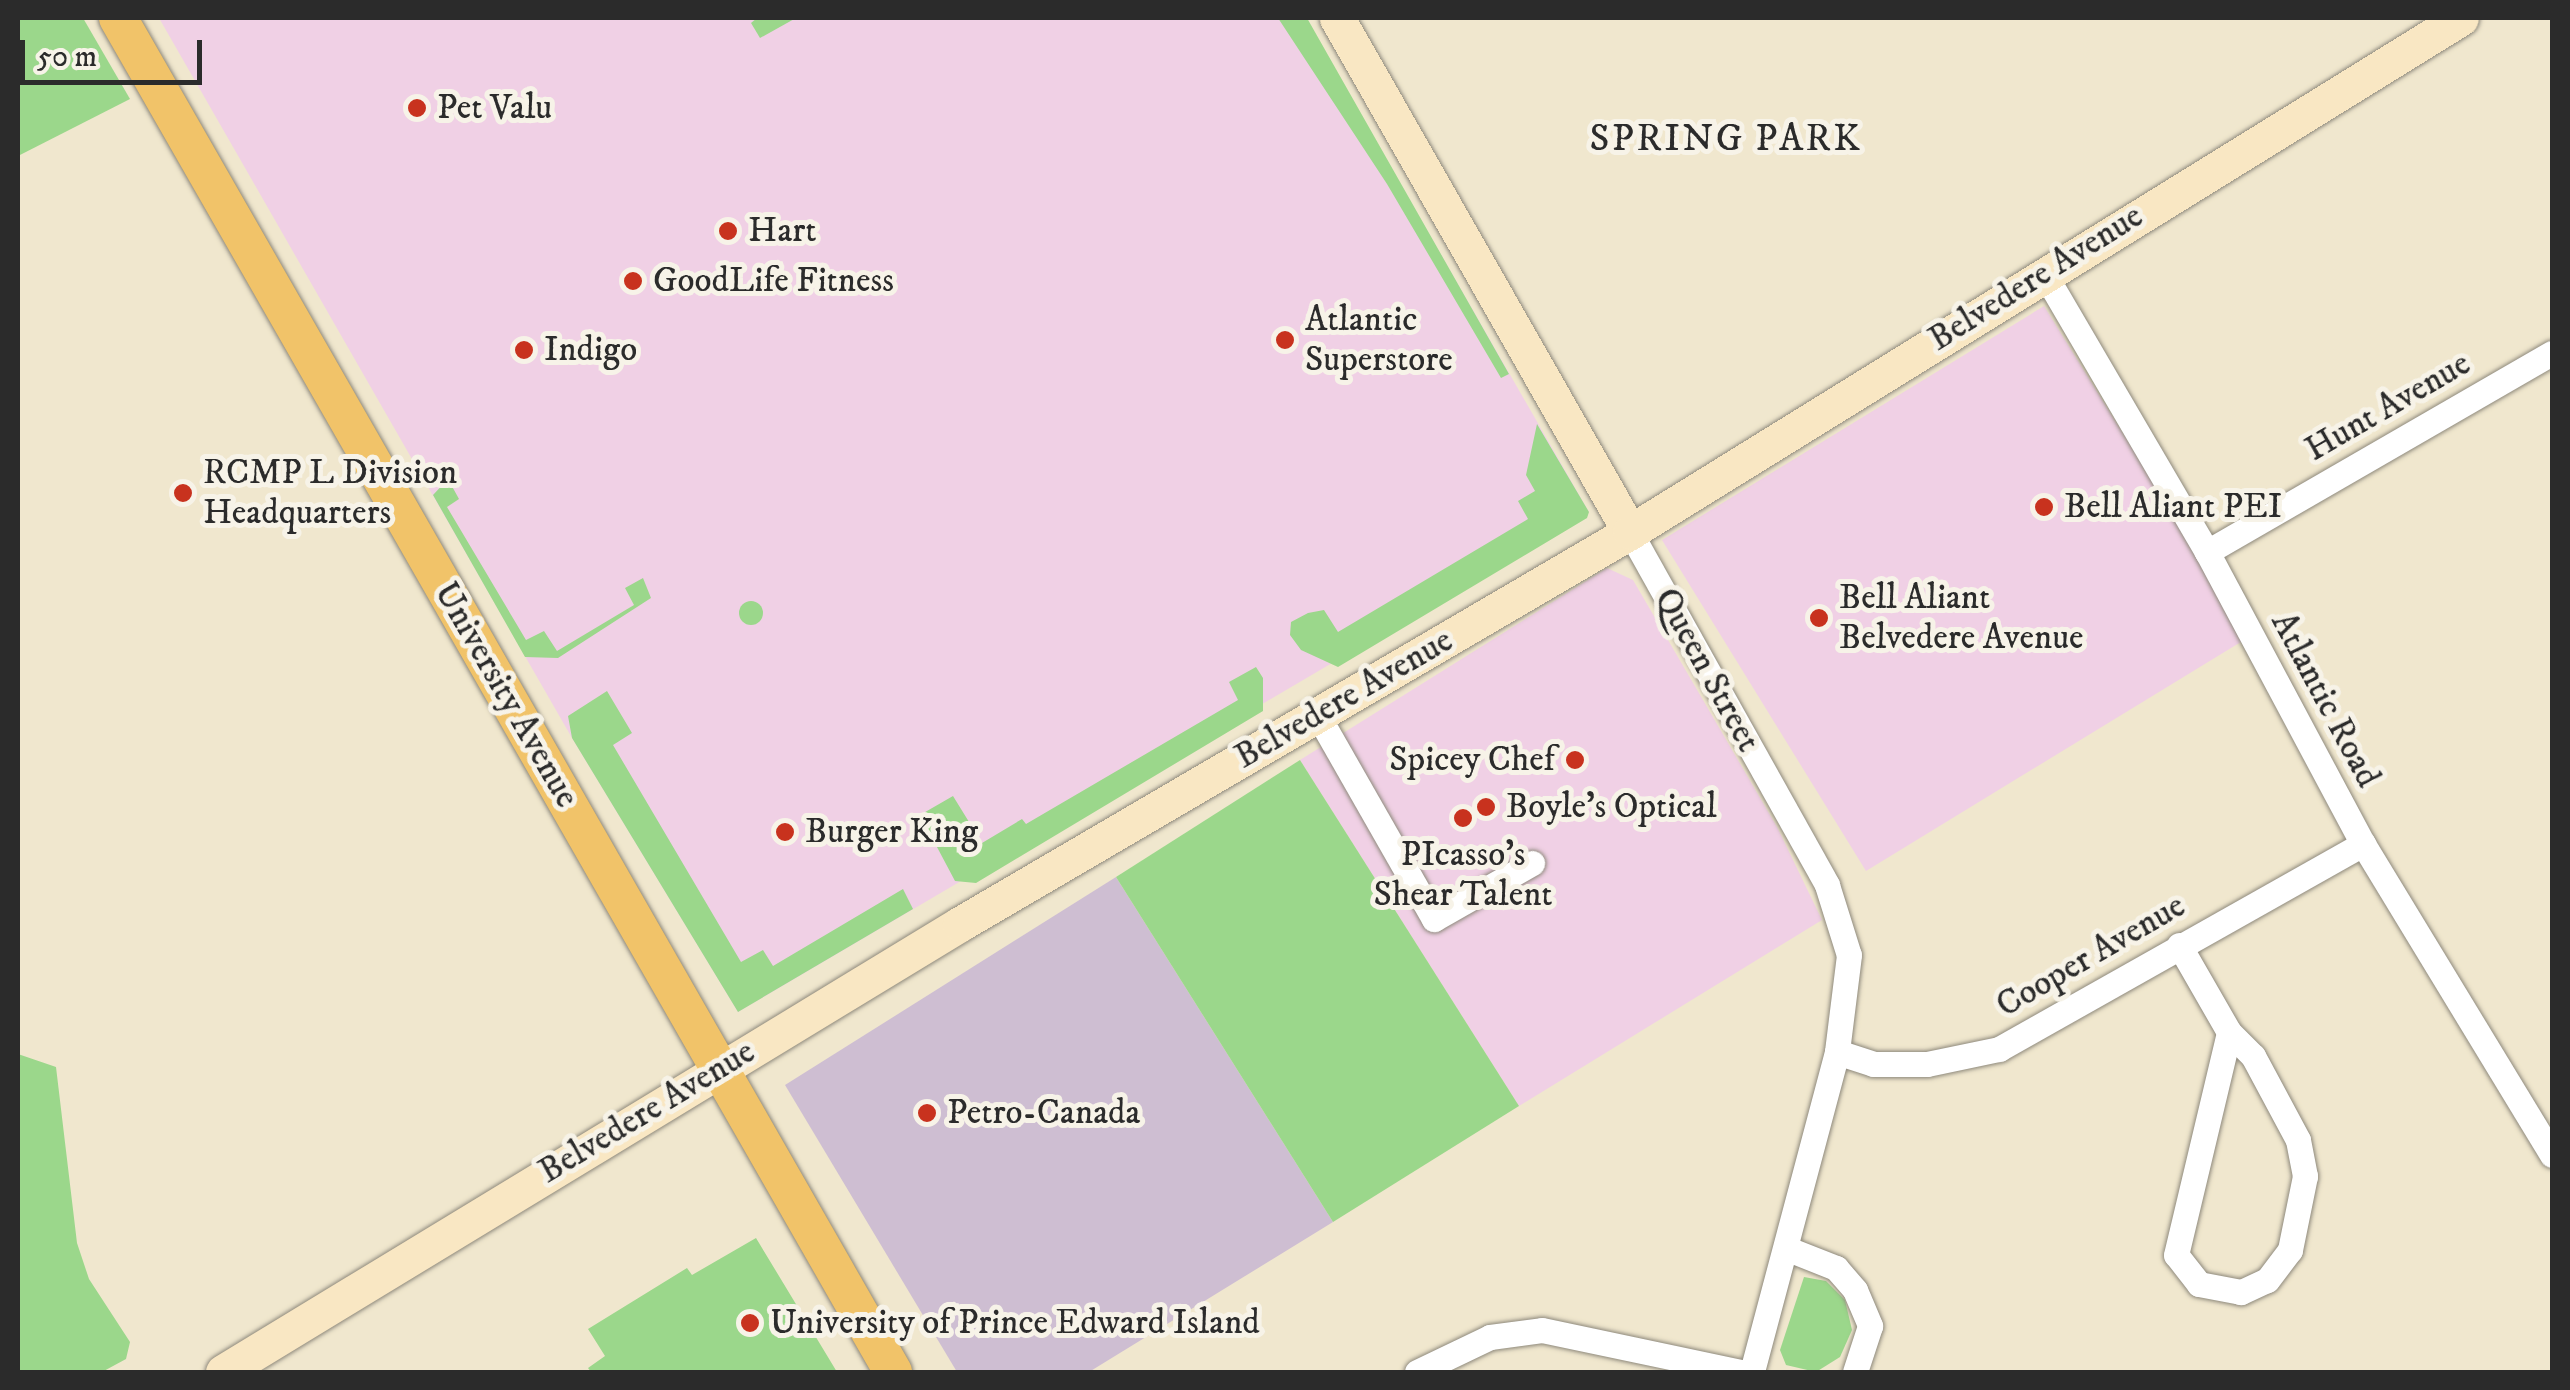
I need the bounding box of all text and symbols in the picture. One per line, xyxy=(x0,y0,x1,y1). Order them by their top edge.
scale bar xyxy=(25,20,208,82)
text: 50 m xyxy=(37,39,97,76)
place label: Pet Valu xyxy=(437,87,552,129)
marker: Pet Valu xyxy=(406,97,428,119)
district label: SPRING PARK xyxy=(1589,117,1863,163)
street label: Belvedere Avenue xyxy=(1921,195,2151,361)
place label: Hart xyxy=(748,210,816,252)
marker: Hart xyxy=(717,220,739,242)
place label: GoodLife Fitness xyxy=(653,260,894,302)
marker: GoodLife Fitness xyxy=(622,270,644,292)
place label: Atlantic Superstore xyxy=(1305,299,1453,381)
place label: Indigo xyxy=(544,329,637,371)
marker: Atlantic Superstore xyxy=(1274,329,1296,351)
marker: Indigo xyxy=(513,339,535,361)
street label: Hunt Avenue xyxy=(2298,343,2478,471)
place label: RCMP L Division Headquarters xyxy=(203,452,457,534)
marker: RCMP L Division Headquarters xyxy=(172,482,194,504)
place label: Bell Aliant PEI xyxy=(2064,486,2282,528)
marker: Bell Aliant PEI xyxy=(2033,496,2055,518)
street label: University Avenue xyxy=(425,575,587,815)
place label: Bell Aliant Belvedere Avenue xyxy=(1839,577,2084,659)
street label: Queen Street xyxy=(1645,581,1769,759)
street label: Atlantic Road xyxy=(2261,605,2389,795)
marker: Bell Aliant Belvedere Avenue xyxy=(1808,607,1830,629)
street label: Belvedere Avenue xyxy=(1228,620,1460,778)
place label: Spicey Chef xyxy=(1389,739,1555,781)
marker: Spicey Chef xyxy=(1564,749,1586,771)
place label: Boyle's Optical xyxy=(1506,786,1717,828)
marker: Boyle's Optical xyxy=(1475,796,1497,818)
marker: PIcasso's Shear Talent xyxy=(1452,807,1474,829)
place label: Burger King xyxy=(805,811,978,853)
marker: Burger King xyxy=(774,821,796,843)
place label: PIcasso's Shear Talent xyxy=(1374,834,1552,916)
street label: Cooper Avenue xyxy=(1989,885,2193,1027)
street label: Belvedere Avenue xyxy=(531,1031,763,1193)
place label: Petro-Canada xyxy=(947,1092,1140,1134)
marker: Petro-Canada xyxy=(916,1102,938,1124)
place label: University of Prince Edward Island xyxy=(770,1302,1260,1344)
marker: University of Prince Edward Island xyxy=(739,1312,761,1334)

